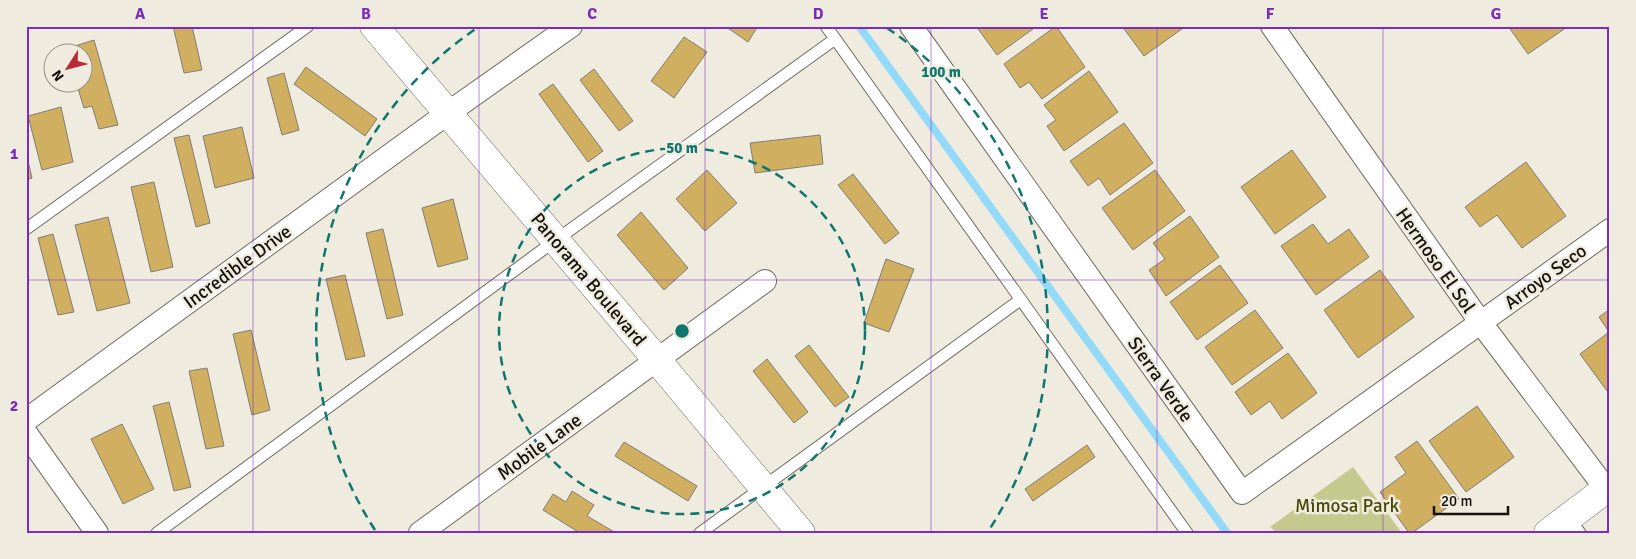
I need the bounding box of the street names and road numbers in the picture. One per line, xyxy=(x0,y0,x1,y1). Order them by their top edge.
street label: Hermoso El Sol xyxy=(1390,203,1480,318)
street label: Panorama Boulevard xyxy=(525,208,651,351)
street label: Incredible Drive xyxy=(179,220,296,314)
street label: Arroyo Seco xyxy=(1500,239,1592,315)
street label: Sierra Verde xyxy=(1122,332,1198,427)
street label: Mobile Lane xyxy=(493,408,587,486)

